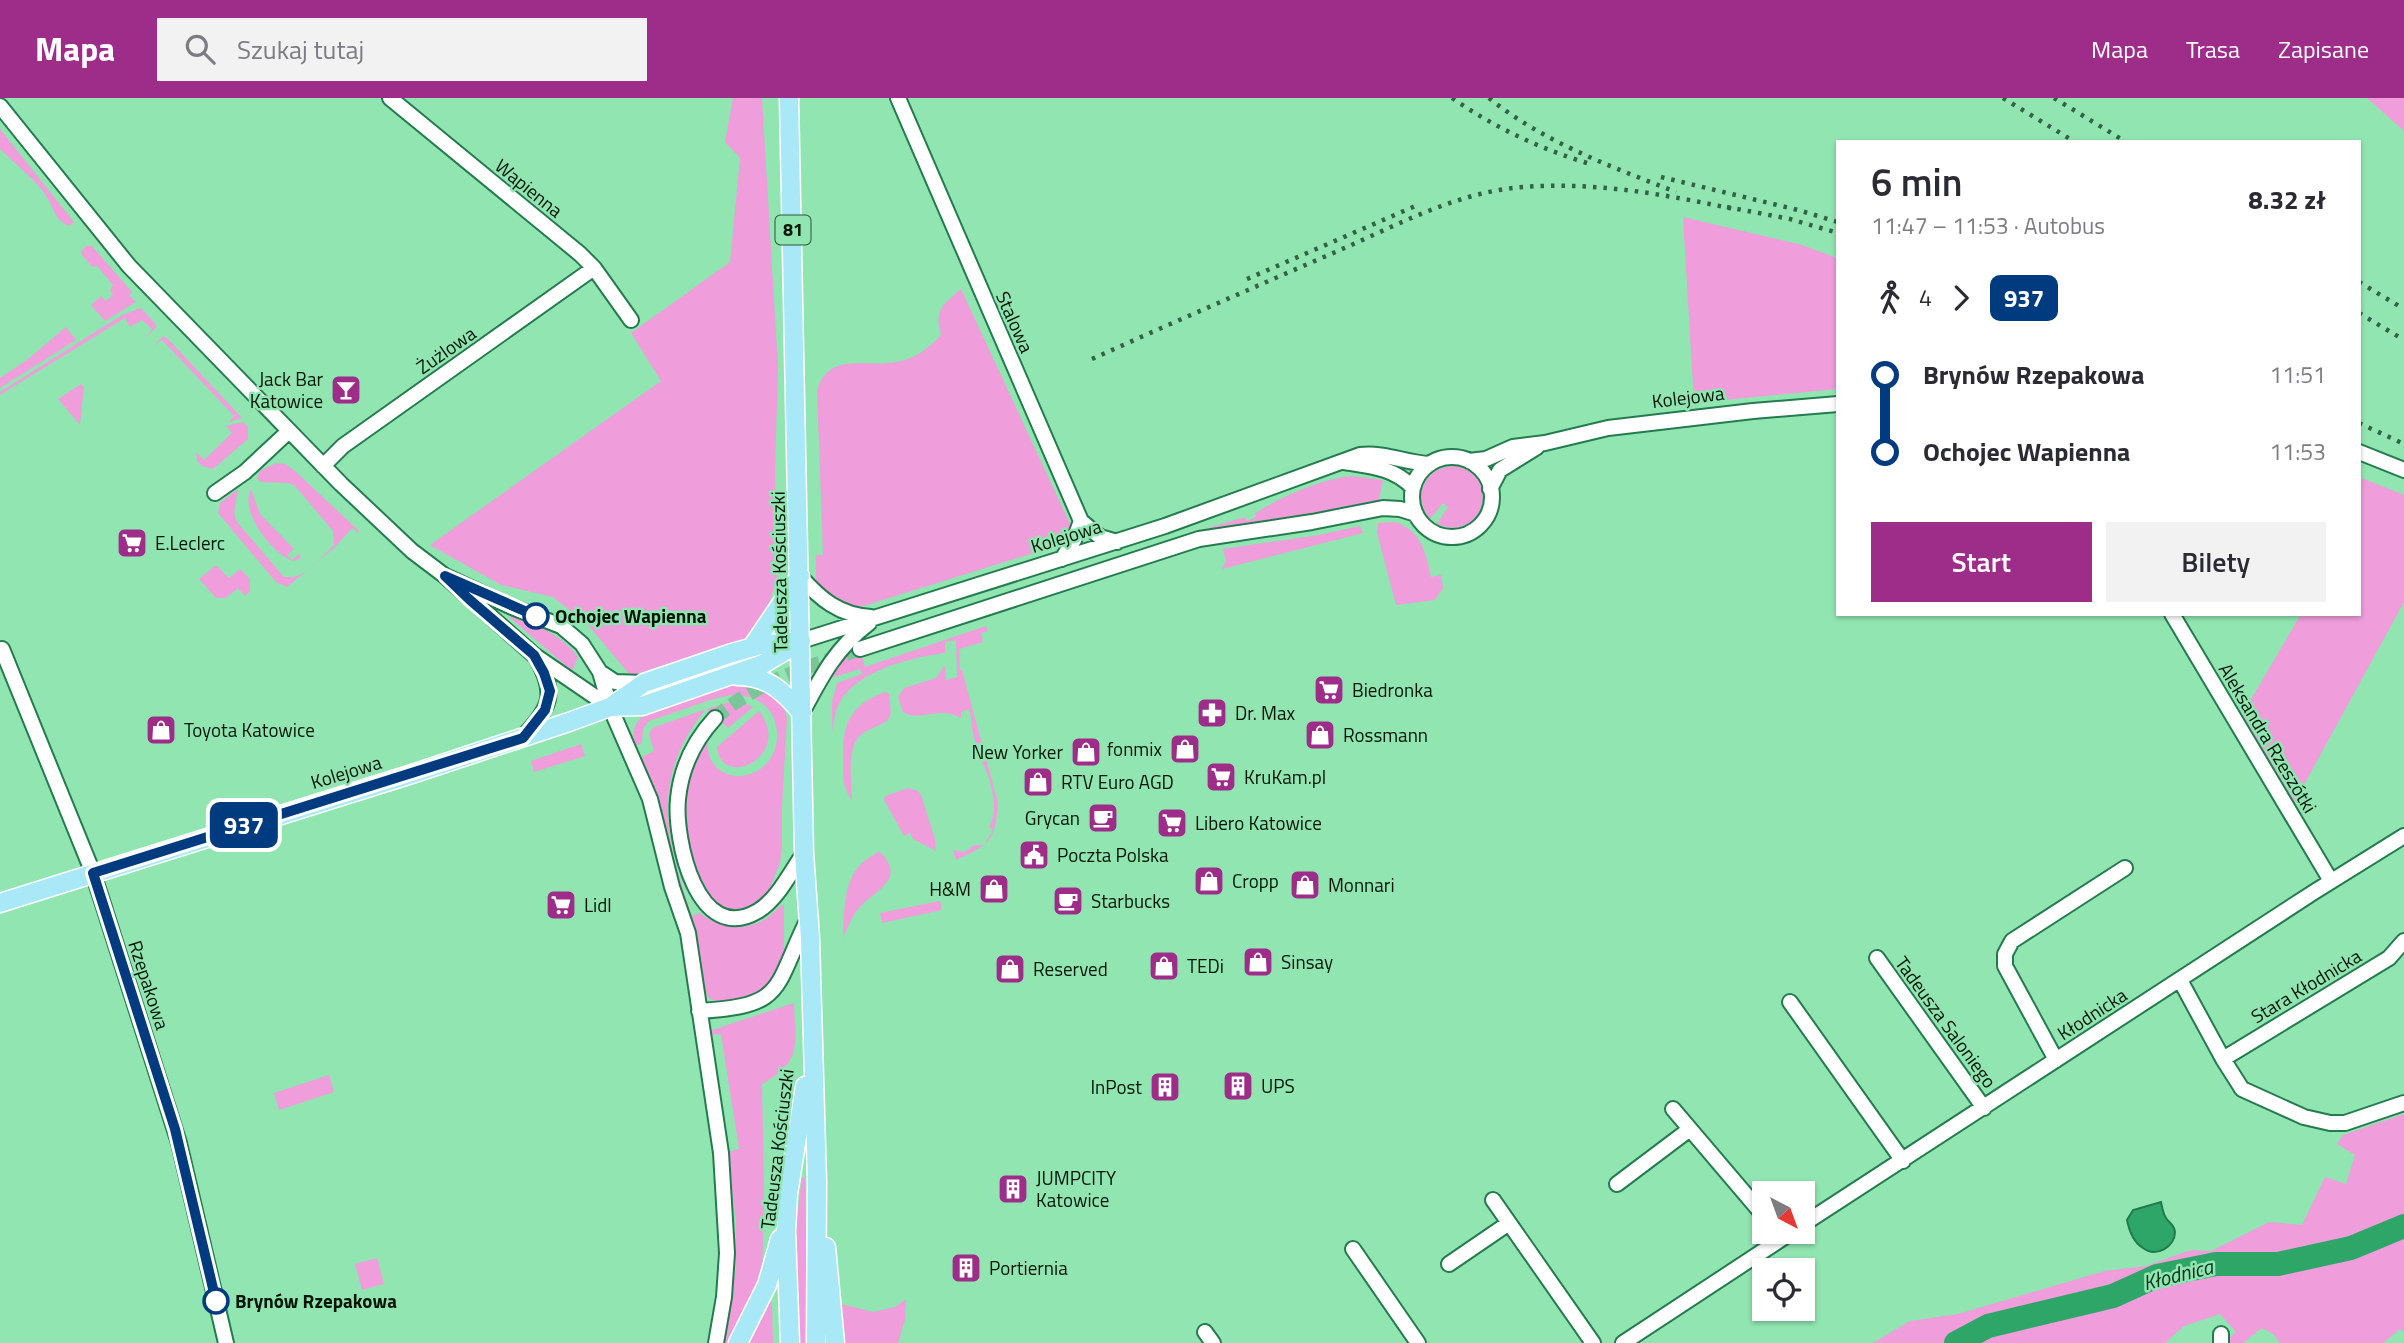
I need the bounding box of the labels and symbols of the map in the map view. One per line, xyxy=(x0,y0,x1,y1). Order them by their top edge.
street label: Wapienna xyxy=(489,151,570,224)
road number: 81 xyxy=(776,216,810,244)
street label: Stalowa xyxy=(989,286,1042,358)
street label: Żużlowa xyxy=(410,318,482,381)
place label: Jack Bar Katowice xyxy=(250,364,323,415)
bar icon: Jack Bar Katowice xyxy=(329,373,363,407)
street label: Kolejowa xyxy=(1650,378,1726,415)
street label: Tadeusza Kościuszki xyxy=(763,491,794,653)
street label: Kolejowa xyxy=(1027,511,1105,560)
supermarket icon: E.Leclerc xyxy=(115,526,149,560)
place label: E.Leclerc xyxy=(155,528,225,557)
place label: Ochojec Wapienna xyxy=(555,601,707,630)
marker: Ochojec Wapienna xyxy=(523,603,549,629)
street label: Aleksandra Rzeszótki xyxy=(2212,657,2325,818)
supermarket icon: Biedronka xyxy=(1312,673,1346,707)
place label: Biedronka xyxy=(1352,675,1433,704)
pharmacy icon: Dr. Max xyxy=(1195,696,1229,730)
place label: Dr. Max xyxy=(1235,698,1296,727)
shop icon: Toyota Katowice xyxy=(144,713,178,747)
place label: Toyota Katowice xyxy=(184,715,315,744)
shop icon: Rossmann xyxy=(1303,718,1337,752)
place label: Rossmann xyxy=(1343,720,1428,749)
shop icon: fonmix xyxy=(1168,732,1202,766)
place label: fonmix xyxy=(1107,734,1162,763)
shop icon: New Yorker xyxy=(1069,735,1103,769)
place label: New Yorker xyxy=(972,737,1063,766)
street label: Kolejowa xyxy=(307,747,385,796)
supermarket icon: KruKam.pl xyxy=(1204,760,1238,794)
place label: KruKam.pl xyxy=(1244,762,1326,791)
shop icon: RTV Euro AGD xyxy=(1021,765,1055,799)
place label: RTV Euro AGD xyxy=(1061,767,1174,796)
cafe icon: Grycan xyxy=(1086,801,1120,835)
line badge: 937 xyxy=(204,802,284,848)
place label: Grycan xyxy=(1025,803,1080,832)
supermarket icon: Libero Katowice xyxy=(1155,806,1189,840)
place label: Libero Katowice xyxy=(1195,808,1322,837)
public building icon: Poczta Polska xyxy=(1017,838,1051,872)
place label: Poczta Polska xyxy=(1057,840,1169,869)
shop icon: Cropp xyxy=(1192,864,1226,898)
place label: Cropp xyxy=(1232,866,1279,895)
shop icon: Monnari xyxy=(1288,868,1322,902)
place label: Monnari xyxy=(1328,870,1395,899)
shop icon: H&M xyxy=(977,872,1011,906)
place label: H&M xyxy=(929,874,971,903)
cafe icon: Starbucks xyxy=(1051,884,1085,918)
place label: Starbucks xyxy=(1091,886,1170,915)
supermarket icon: Lidl xyxy=(544,888,578,922)
place label: Lidl xyxy=(584,890,612,919)
street label: Rzepakowa xyxy=(121,937,178,1034)
street label: Stara Kłodnicka xyxy=(2245,941,2367,1030)
shop icon: Sinsay xyxy=(1241,945,1275,979)
place label: Sinsay xyxy=(1281,947,1333,976)
shop icon: TEDi xyxy=(1147,949,1181,983)
street label: Tadeusza Saloniego xyxy=(1889,950,2004,1094)
place label: TEDi xyxy=(1187,951,1224,980)
shop icon: Reserved xyxy=(993,952,1027,986)
place label: Reserved xyxy=(1033,954,1108,983)
street label: Kłodnicka xyxy=(2051,980,2133,1047)
street label: Tadeusza Kościuszki xyxy=(752,1067,801,1231)
building icon: UPS xyxy=(1221,1069,1255,1103)
building icon: InPost xyxy=(1148,1070,1182,1104)
place label: UPS xyxy=(1261,1071,1295,1100)
place label: InPost xyxy=(1090,1072,1142,1101)
place label: JUMPCITY Katowice xyxy=(1036,1163,1117,1214)
building icon: JUMPCITY Katowice xyxy=(996,1172,1030,1206)
north arrow xyxy=(1752,1181,1815,1244)
water label: Kłodnica xyxy=(2139,1250,2218,1298)
building icon: Portiernia xyxy=(949,1251,983,1285)
place label: Portiernia xyxy=(989,1253,1068,1282)
place label: Brynów Rzepakowa xyxy=(235,1286,397,1315)
marker: Brynów Rzepakowa xyxy=(203,1288,229,1314)

